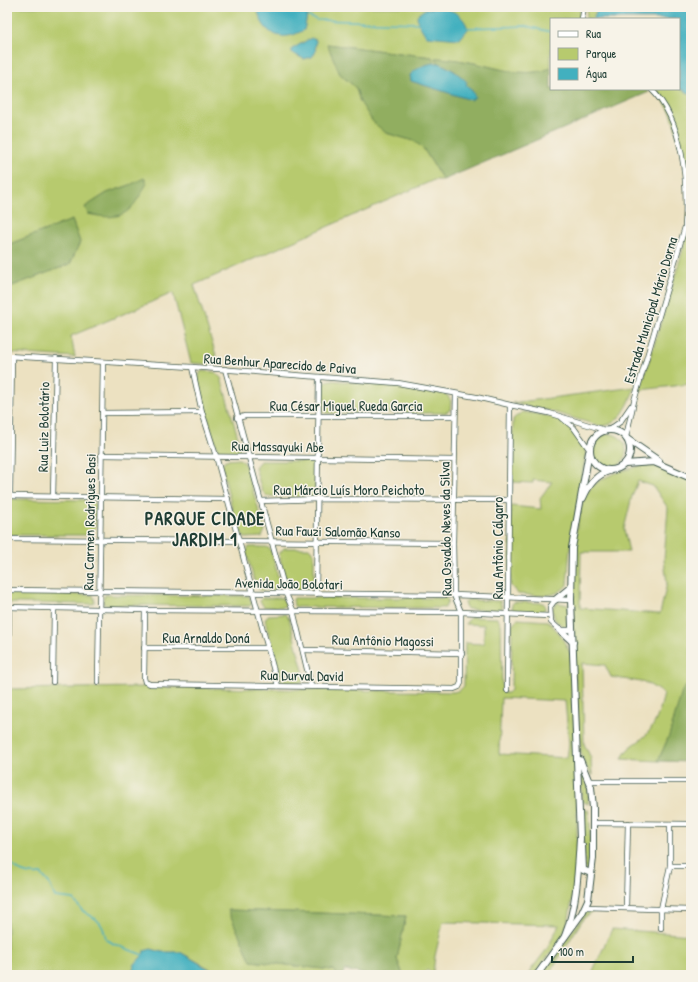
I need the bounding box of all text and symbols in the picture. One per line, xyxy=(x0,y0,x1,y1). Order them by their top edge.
legend xyxy=(550,18,680,90)
text: Rua xyxy=(586,25,601,42)
text: Parque xyxy=(586,45,616,62)
text: Água xyxy=(586,65,607,82)
street label: Estrada Municipal Mário Dorna xyxy=(619,234,682,386)
street label: Rua Benhur Aparecido de Paiva xyxy=(203,348,357,379)
street label: Rua Luiz Bolotário xyxy=(33,381,53,472)
street label: Rua César Miguel Rueda Garcia xyxy=(270,396,423,416)
street label: Rua Massayuki Abe xyxy=(232,436,325,457)
street label: Rua Carmen Rodrigues Basi xyxy=(78,453,101,591)
street label: Rua Osvaldo Neves da Silva xyxy=(434,461,456,596)
street label: Rua Márcio Luís Moro Peichoto xyxy=(274,480,425,499)
street label: Rua Antônio Cálgaro xyxy=(488,497,508,599)
district label: PARQUE CIDADE JARDIM 1 xyxy=(145,506,265,552)
street label: Rua Fauzi Salomão Kanso xyxy=(276,520,401,542)
street label: Avenida João Bolotari xyxy=(235,573,343,593)
street label: Rua Arnaldo Doná xyxy=(163,628,250,647)
street label: Rua Antônio Magossi xyxy=(332,630,434,651)
street label: Rua Durval David xyxy=(261,665,344,685)
scale bar xyxy=(552,938,633,964)
text: 100 m xyxy=(558,943,584,960)

